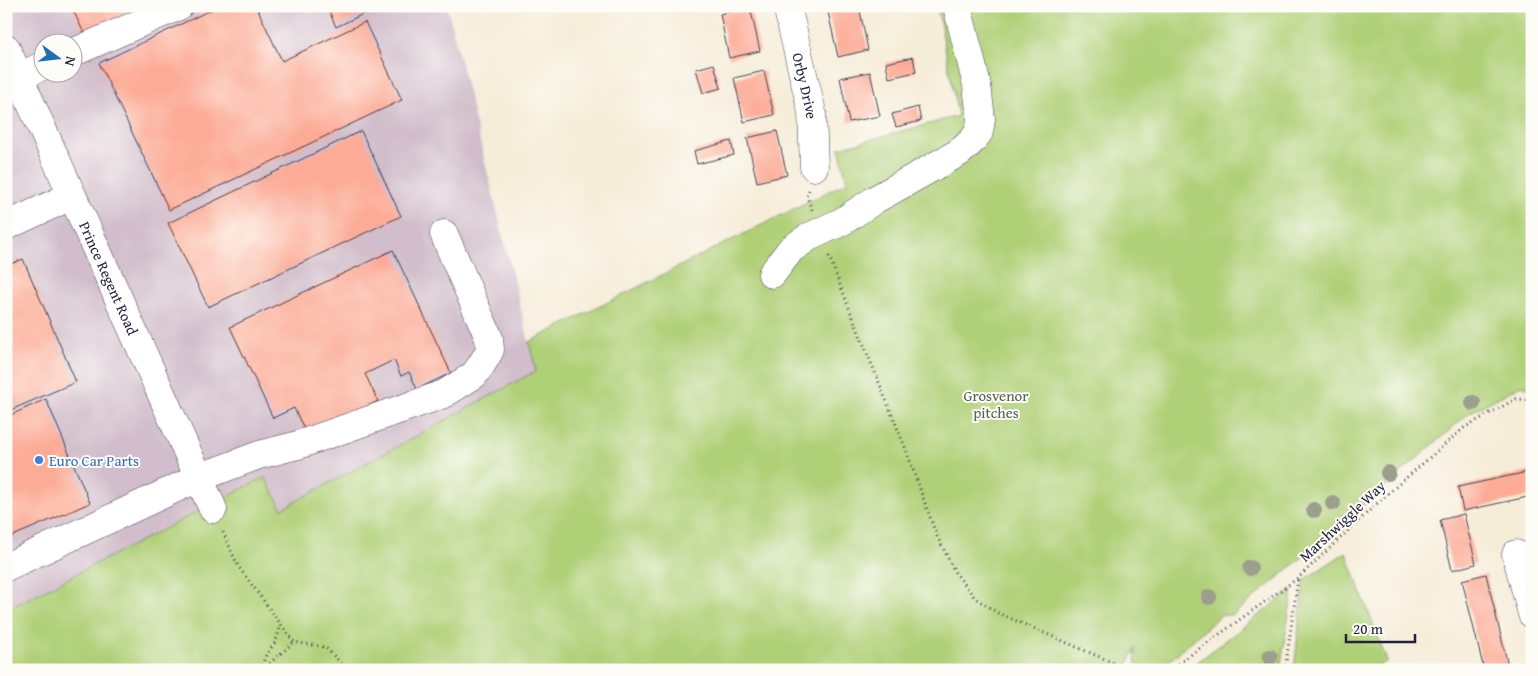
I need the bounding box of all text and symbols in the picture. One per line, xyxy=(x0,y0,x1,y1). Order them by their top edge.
north arrow xyxy=(32,32,82,82)
street label: Orby Drive xyxy=(788,51,823,119)
text: N xyxy=(60,54,81,69)
street label: Prince Regent Road xyxy=(75,218,144,338)
park label: Grosvenor pitches xyxy=(964,385,1028,423)
place label: Euro Car Parts xyxy=(49,450,139,471)
marker: Euro Car Parts xyxy=(33,454,45,466)
street label: Marshwiggle Way xyxy=(1294,475,1390,567)
scale bar xyxy=(1346,611,1414,643)
text: 20 m xyxy=(1353,618,1384,639)

